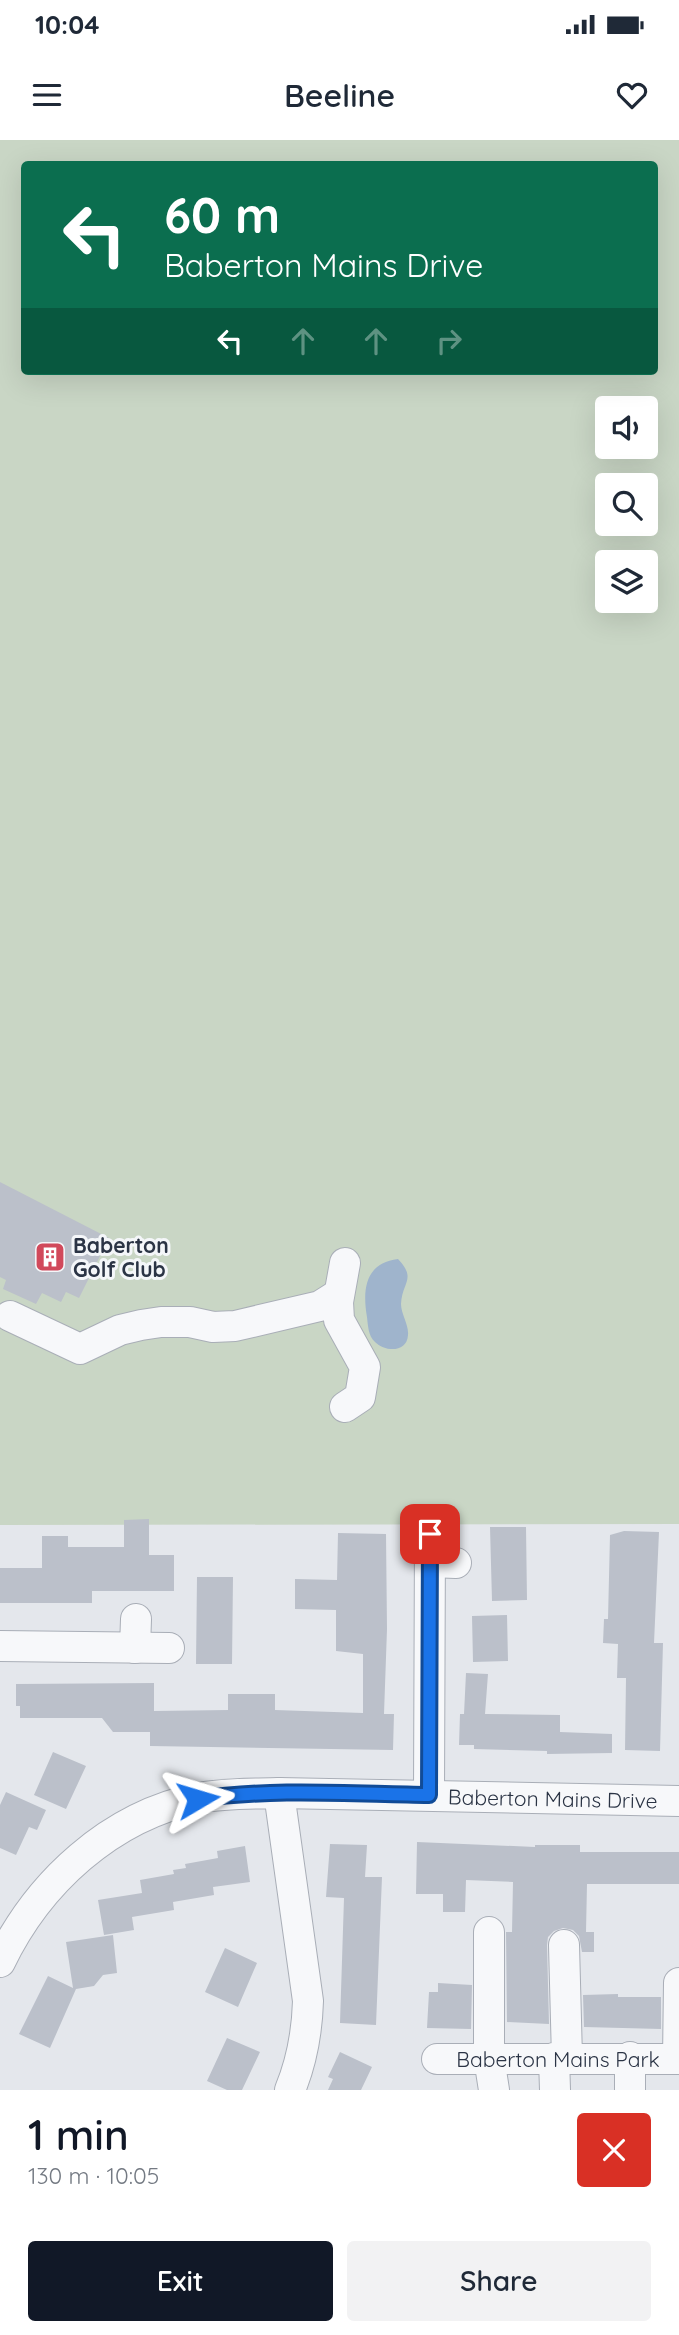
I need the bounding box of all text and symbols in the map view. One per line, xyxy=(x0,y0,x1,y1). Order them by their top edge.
text: 10:04 xyxy=(35,8,99,41)
text: Beeline xyxy=(284,75,395,115)
icon: menu xyxy=(28,76,66,114)
icon: heart xyxy=(613,76,651,114)
text: 60 m xyxy=(164,184,280,245)
icon: left xyxy=(49,189,140,280)
text: Baberton Mains Drive xyxy=(164,245,483,285)
icon: left xyxy=(211,322,249,360)
icon: ahead xyxy=(284,322,322,360)
icon: ahead xyxy=(357,322,395,360)
icon: right xyxy=(430,322,468,360)
map controls xyxy=(595,396,658,613)
button: sound xyxy=(595,396,658,459)
button: search xyxy=(595,473,658,536)
button: layers xyxy=(595,550,658,613)
place label: Baberton Golf Club xyxy=(73,1232,169,1282)
building icon: Baberton Golf Club xyxy=(33,1240,67,1274)
pin xyxy=(400,1504,460,1564)
icon: arrive xyxy=(411,1515,449,1553)
position arrow xyxy=(161,1762,235,1836)
street label: Baberton Mains Drive xyxy=(448,1783,658,1814)
street label: Baberton Mains Park xyxy=(456,2046,660,2072)
text: 1 min xyxy=(28,2108,129,2161)
button: close xyxy=(577,2113,651,2187)
text: 130 m · 10:05 xyxy=(28,2161,159,2190)
button: Exit xyxy=(28,2241,333,2321)
button: Share xyxy=(347,2241,651,2321)

